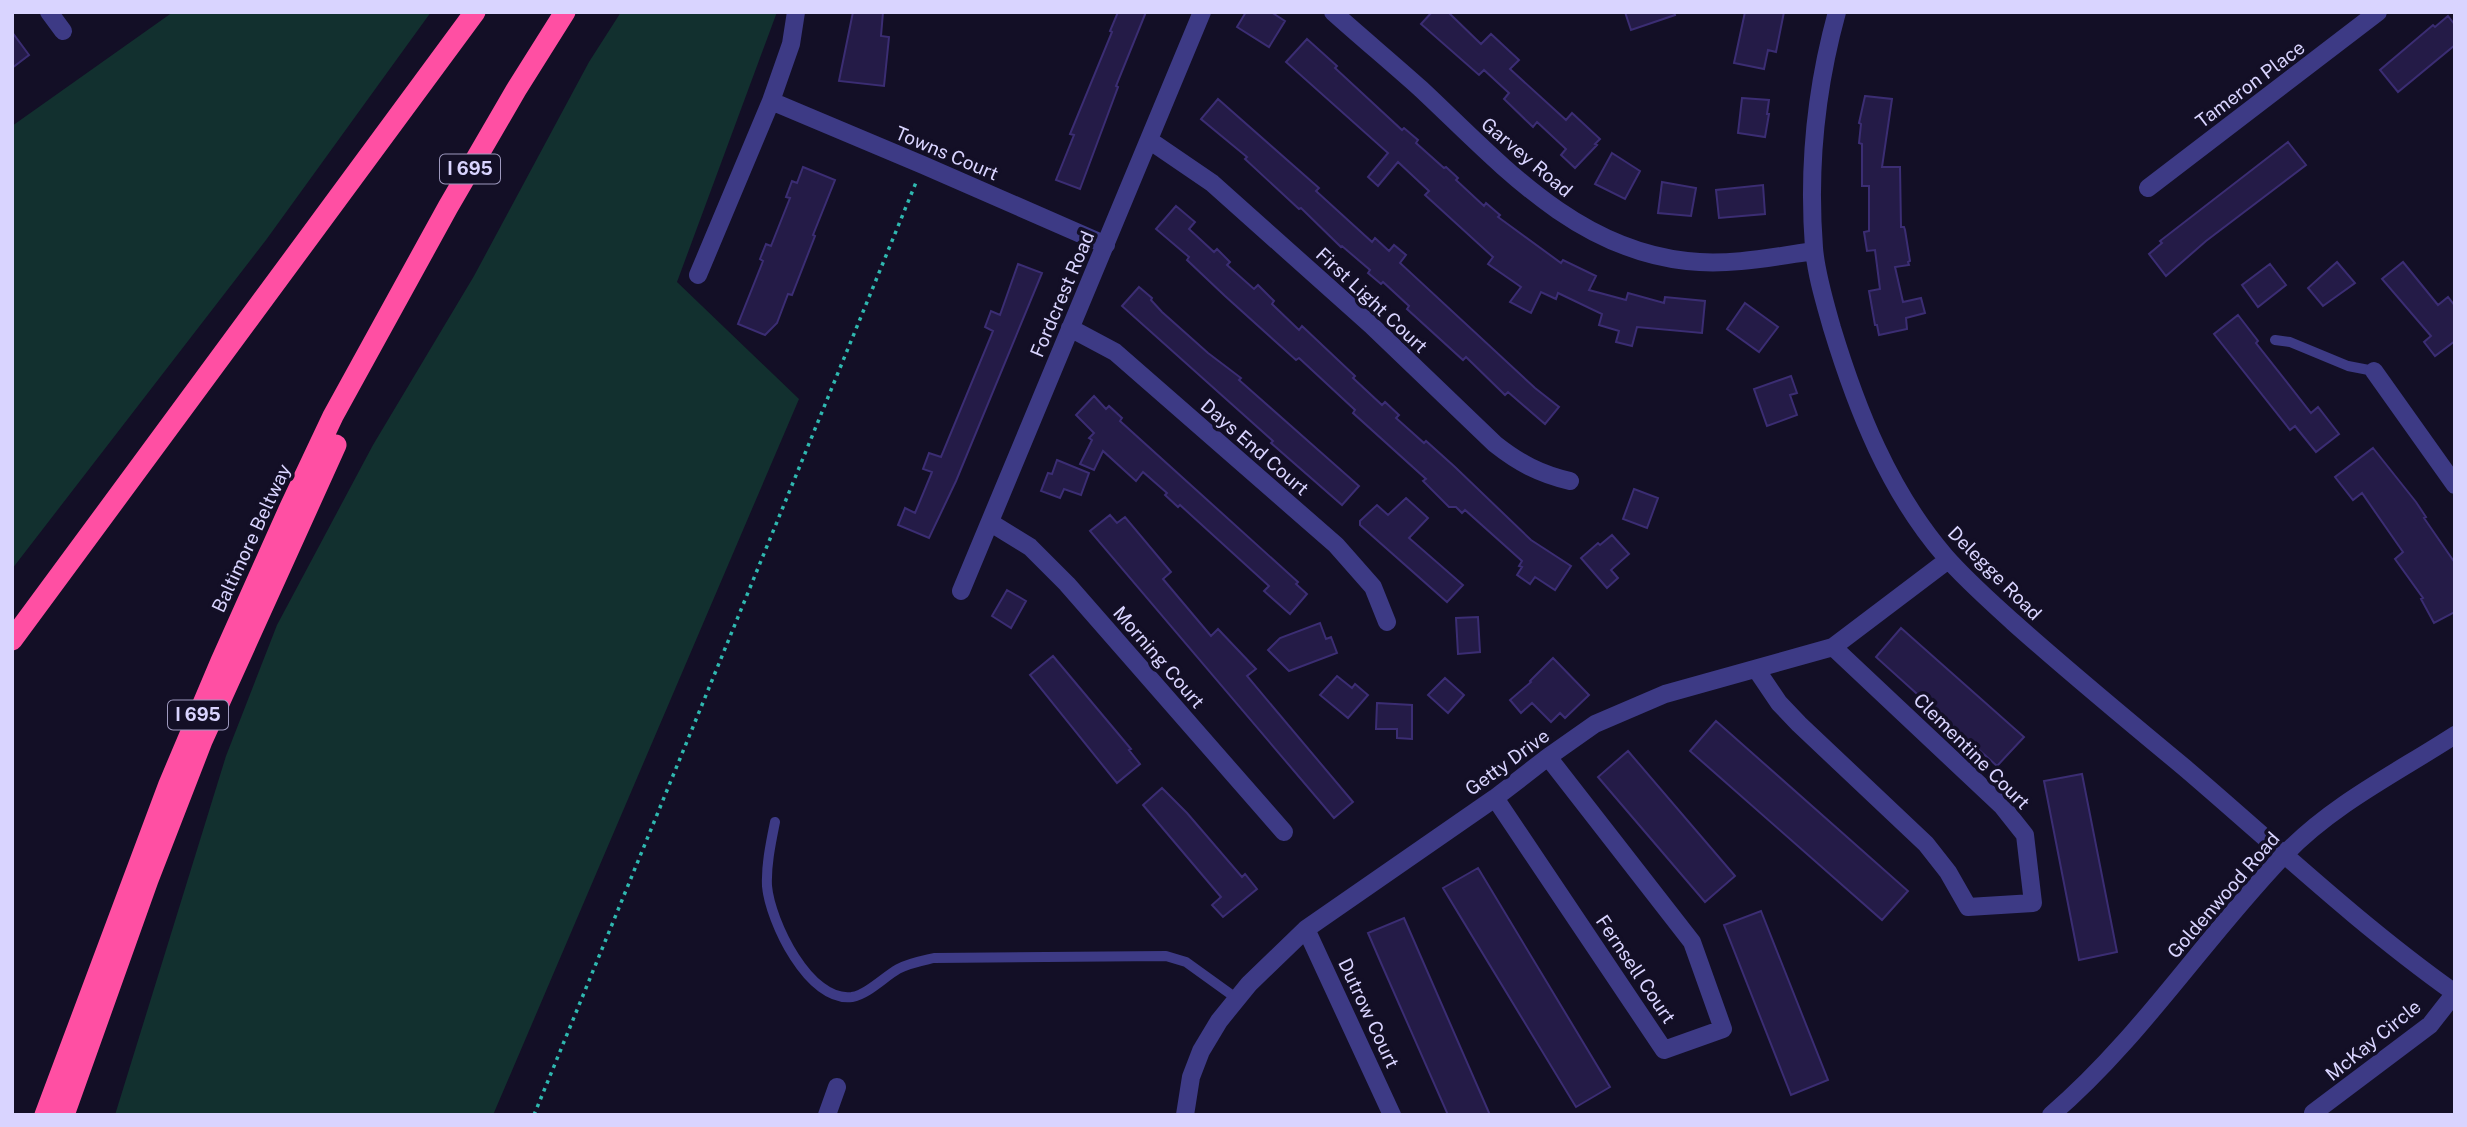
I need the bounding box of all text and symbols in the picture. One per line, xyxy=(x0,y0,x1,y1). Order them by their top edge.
street label: Tameron Place xyxy=(2191,36,2309,132)
street label: Garvey Road xyxy=(1477,113,1577,201)
street label: Towns Court xyxy=(892,121,1002,185)
road number: I 695 xyxy=(440,154,500,184)
street label: Fordcrest Road xyxy=(1026,228,1098,360)
street label: First Light Court xyxy=(1312,243,1432,357)
street label: Days End Court xyxy=(1197,394,1313,500)
street label: Baltimore Beltway xyxy=(207,460,295,616)
street label: Delegge Road xyxy=(1944,522,2046,624)
street label: Morning Court xyxy=(1109,602,1209,712)
street label: Clementine Court xyxy=(1909,688,2035,814)
road number: I 695 xyxy=(168,700,228,730)
street label: Getty Drive xyxy=(1461,724,1553,800)
street label: Goldenwood Road xyxy=(2162,827,2284,963)
street label: Fernsell Court xyxy=(1592,911,1680,1027)
street label: Dutrow Court xyxy=(1334,955,1404,1071)
street label: McKay Circle xyxy=(2321,995,2425,1085)

